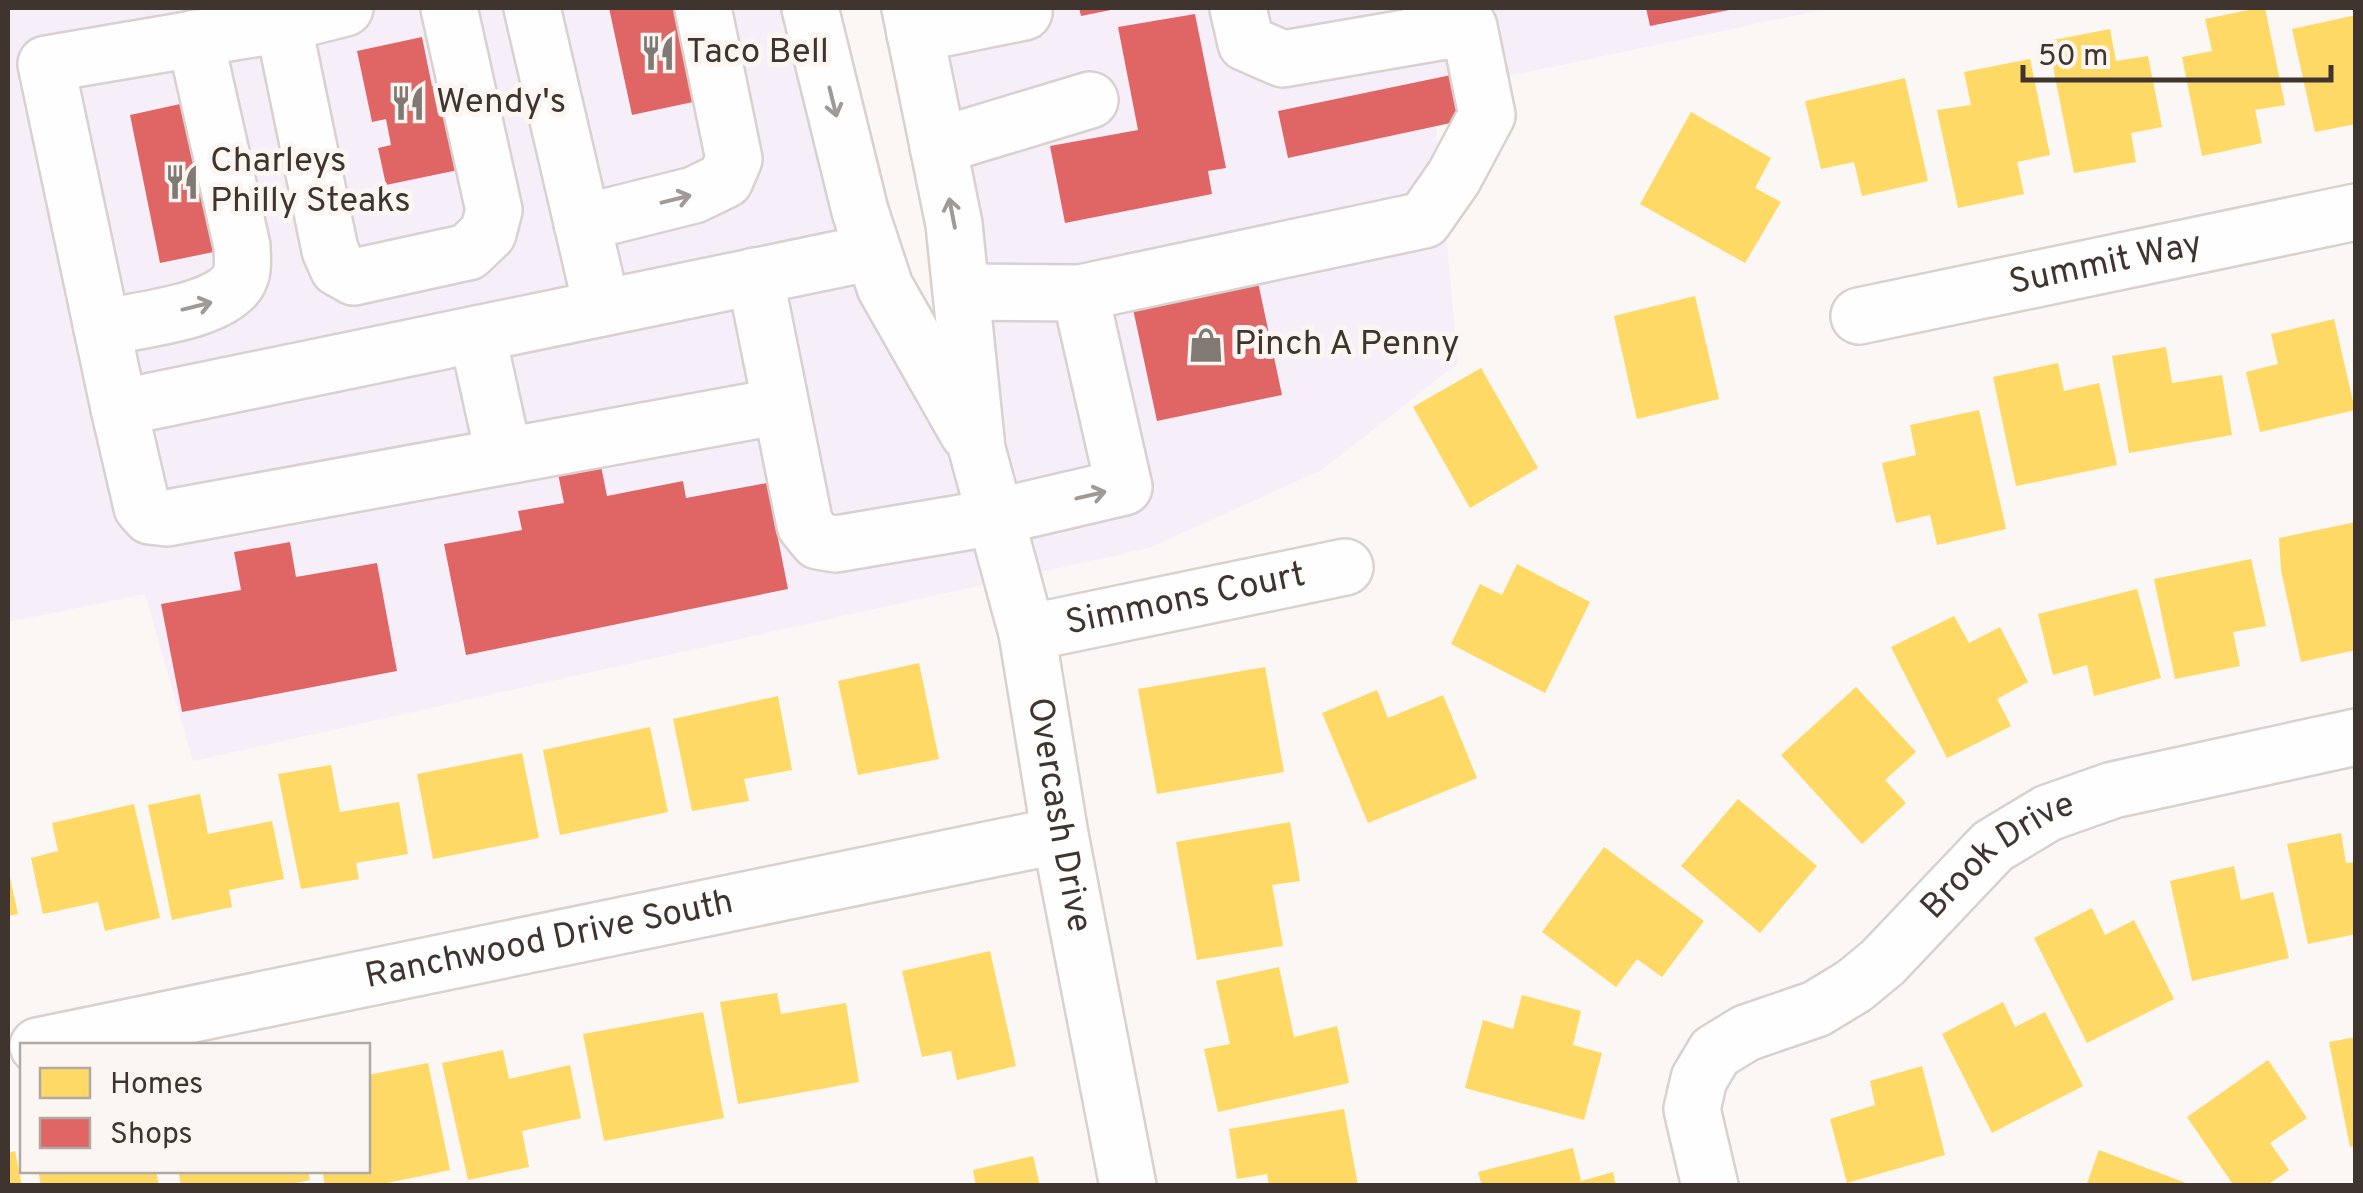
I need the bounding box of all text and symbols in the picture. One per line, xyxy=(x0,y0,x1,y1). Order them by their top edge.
scale bar xyxy=(2023,20,2330,82)
place label: Taco Bell xyxy=(686,31,829,75)
restaurant icon: Taco Bell xyxy=(639,34,677,72)
text: 50 m xyxy=(2038,39,2108,76)
place label: Wendy's xyxy=(436,81,566,125)
restaurant icon: Wendy's xyxy=(389,84,427,122)
one-way arrow xyxy=(825,85,843,117)
place label: Charleys Philly Steaks xyxy=(210,140,411,224)
restaurant icon: Charleys Philly Steaks xyxy=(163,163,201,201)
one-way arrow xyxy=(660,189,691,208)
one-way arrow xyxy=(941,198,960,230)
street label: Summit Way xyxy=(2005,223,2206,306)
one-way arrow xyxy=(181,296,212,315)
place label: Pinch A Penny xyxy=(1234,323,1459,367)
shop icon: Pinch A Penny xyxy=(1187,326,1225,364)
one-way arrow xyxy=(1074,485,1106,503)
street label: Simmons Court xyxy=(1062,554,1309,646)
street label: Overcash Drive xyxy=(1016,694,1100,936)
street label: Brook Drive xyxy=(1912,783,2081,929)
street label: Ranchwood Drive South xyxy=(361,881,737,1000)
legend xyxy=(20,1043,370,1173)
text: Homes xyxy=(110,1067,203,1104)
text: Shops xyxy=(110,1117,193,1154)

